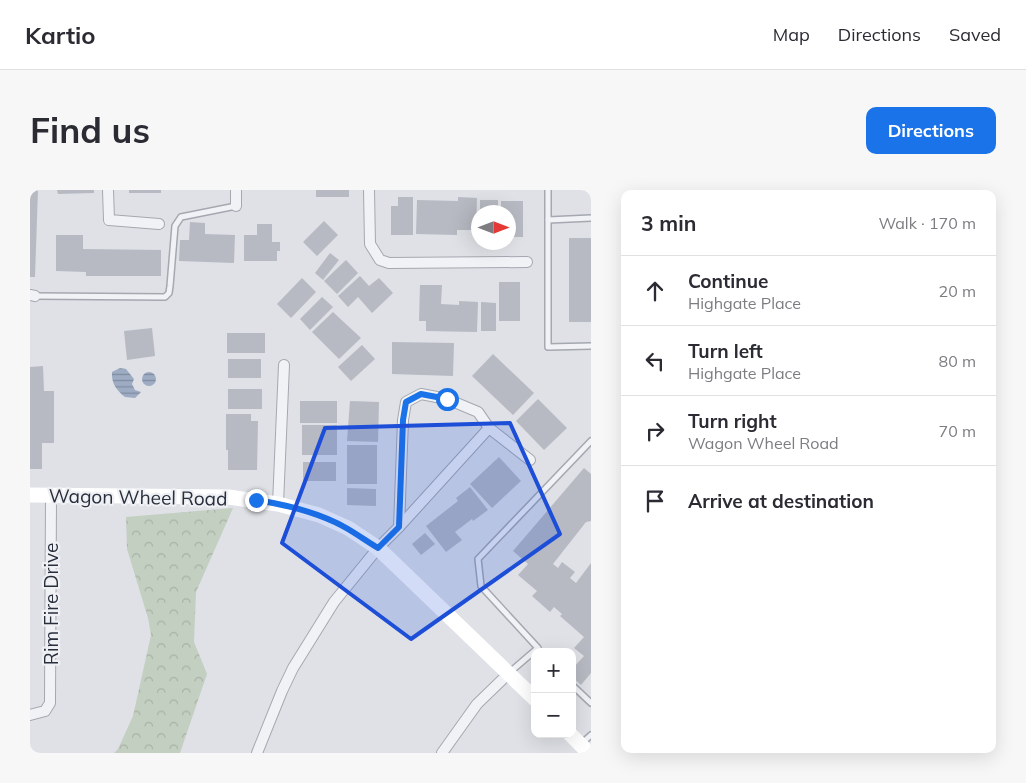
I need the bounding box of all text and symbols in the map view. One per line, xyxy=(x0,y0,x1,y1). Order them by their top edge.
text: Kartio xyxy=(25,20,96,50)
text: Map xyxy=(773,23,810,46)
text: Directions xyxy=(838,23,921,46)
text: Saved xyxy=(949,23,1001,46)
button: Directions xyxy=(866,107,996,154)
text: Find us xyxy=(30,108,150,152)
north arrow xyxy=(471,205,516,250)
text: 3 min xyxy=(641,210,696,236)
text: Walk · 170 m xyxy=(878,213,976,233)
text: Continue xyxy=(688,269,768,293)
icon: ahead xyxy=(641,277,669,305)
text: 20 m xyxy=(939,281,976,301)
text: Highgate Place xyxy=(688,293,801,313)
text: Turn left xyxy=(688,339,763,363)
icon: left xyxy=(641,347,669,375)
text: 80 m xyxy=(939,351,976,371)
text: Highgate Place xyxy=(688,363,801,383)
route start xyxy=(436,388,459,411)
text: Turn right xyxy=(688,409,777,433)
icon: right xyxy=(641,417,669,445)
text: 70 m xyxy=(939,421,976,441)
text: Wagon Wheel Road xyxy=(688,433,839,453)
street label: Wagon Wheel Road xyxy=(48,483,228,511)
icon: arrive xyxy=(641,487,669,515)
route end xyxy=(245,489,268,512)
text: Arrive at destination xyxy=(688,489,874,513)
street label: Rim Fire Drive xyxy=(39,543,63,665)
map controls xyxy=(531,648,576,738)
button: + xyxy=(531,648,576,693)
button: − xyxy=(531,693,576,738)

